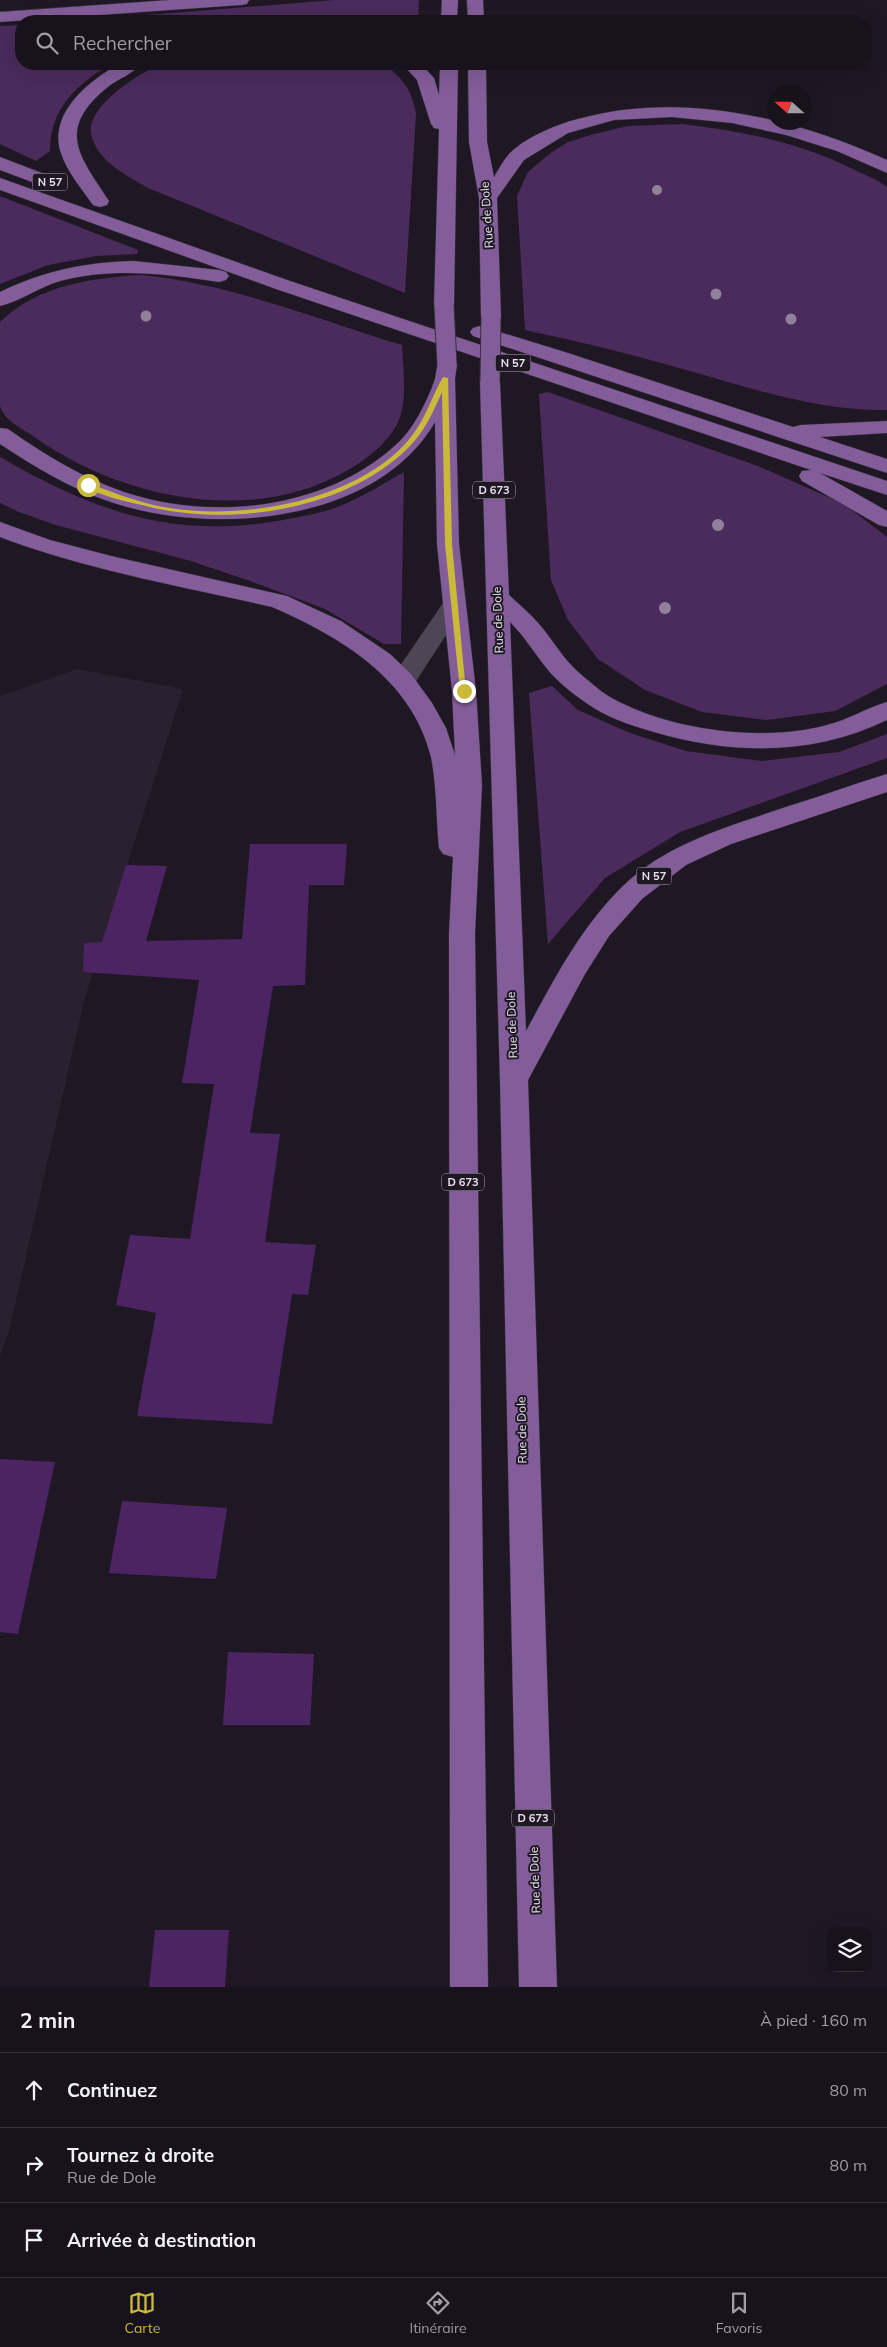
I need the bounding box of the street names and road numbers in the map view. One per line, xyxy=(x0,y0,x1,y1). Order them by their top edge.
road number: N 57 xyxy=(32,173,68,190)
street label: Rue de Dole xyxy=(477,181,496,249)
road number: N 57 xyxy=(496,354,530,372)
road number: D 673 xyxy=(473,482,515,498)
street label: Rue de Dole xyxy=(489,586,506,654)
road number: N 57 xyxy=(636,868,672,884)
street label: Rue de Dole xyxy=(503,991,520,1059)
road number: D 673 xyxy=(442,1174,484,1190)
street label: Rue de Dole xyxy=(513,1396,530,1464)
road number: D 673 xyxy=(512,1810,554,1826)
street label: Rue de Dole xyxy=(526,1846,543,1914)

